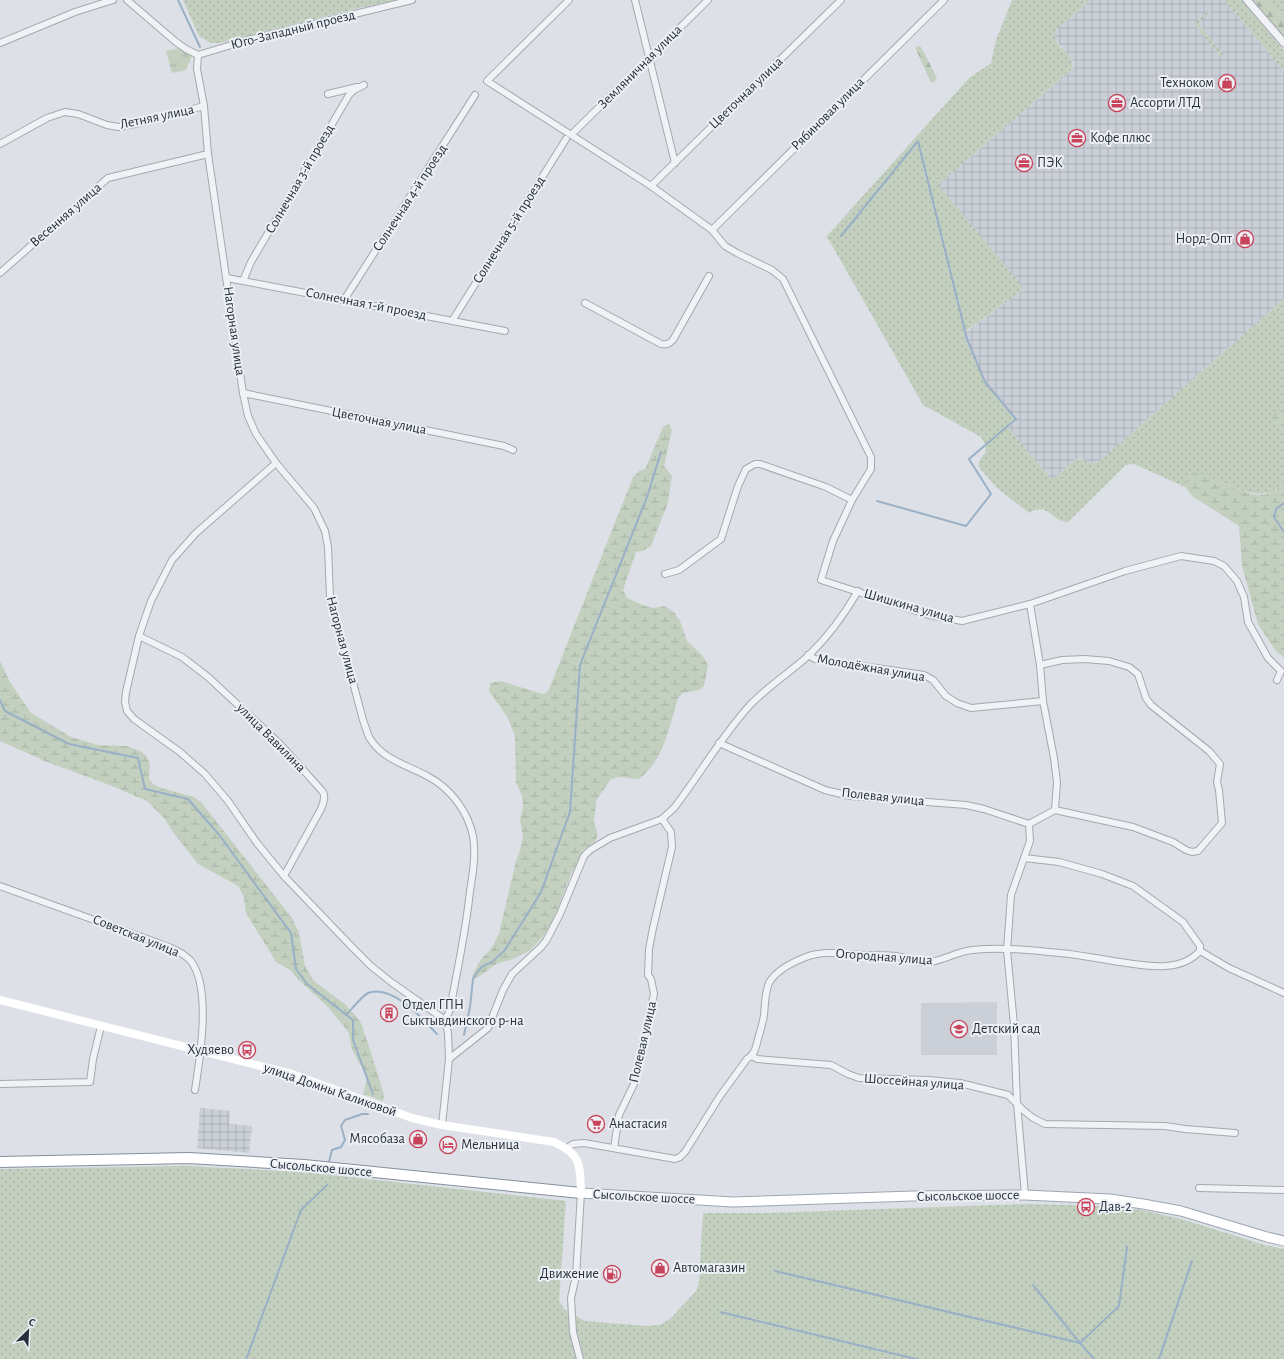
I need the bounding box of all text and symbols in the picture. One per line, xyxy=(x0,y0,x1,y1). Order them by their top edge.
street label: Юго-Западный проезд xyxy=(229,8,357,52)
street label: Земляничная улица xyxy=(595,22,685,112)
street label: Цветочная улица xyxy=(706,54,786,132)
shop icon: Техноком xyxy=(1217,73,1237,93)
street label: Рябиновая улица xyxy=(789,74,868,153)
place label: Техноком xyxy=(1160,76,1214,90)
office icon: Ассорти ЛТД xyxy=(1107,93,1127,113)
place label: Ассорти ЛТД xyxy=(1130,96,1201,110)
street label: Летняя улица xyxy=(119,102,196,132)
street label: Солнечная 3-й проезд xyxy=(263,122,337,236)
office icon: Кофе плюс xyxy=(1067,128,1087,148)
place label: Кофе плюс xyxy=(1090,131,1151,145)
street label: Солнечная 4-й проезд xyxy=(370,142,450,254)
office icon: ПЭК xyxy=(1014,153,1034,173)
place label: ПЭК xyxy=(1037,156,1063,170)
street label: Солнечная 5-й проезд xyxy=(470,174,548,286)
street label: Весенняя улица xyxy=(28,180,105,250)
shop icon: Норд-Опт xyxy=(1235,229,1255,249)
place label: Норд-Опт xyxy=(1176,232,1233,246)
street label: Нагорная улица xyxy=(221,285,247,377)
street label: Солнечная 1-й проезд xyxy=(305,285,427,323)
street label: Цветочная улица xyxy=(330,405,428,437)
street label: Шишкина улица xyxy=(862,586,956,626)
street label: Нагорная улица xyxy=(324,595,361,686)
street label: Молодёжная улица xyxy=(816,652,927,685)
street label: улица Вавилина xyxy=(233,700,309,776)
street label: Полевая улица xyxy=(841,786,926,808)
street label: Советская улица xyxy=(91,912,182,960)
street label: Огородная улица xyxy=(835,947,934,967)
place label: Отдел ГПН Сыктывдинского р-на xyxy=(402,998,524,1028)
street label: Полевая улица xyxy=(627,999,659,1084)
building icon: Отдел ГПН Сыктывдинского р-на xyxy=(379,1003,399,1023)
school or university icon: Детский сад xyxy=(949,1019,969,1039)
place label: Детский сад xyxy=(972,1022,1040,1036)
bus stop icon: Худяево xyxy=(237,1040,257,1060)
place label: Худяево xyxy=(187,1043,234,1057)
street label: улица Домны Каликовой xyxy=(261,1060,398,1119)
street label: Шоссейная улица xyxy=(863,1072,965,1093)
supermarket icon: Анастасия xyxy=(586,1114,606,1134)
place label: Анастасия xyxy=(609,1117,667,1131)
shop icon: Мясобаза xyxy=(408,1129,428,1149)
place label: Мясобаза xyxy=(349,1132,406,1146)
hotel icon: Мельница xyxy=(438,1135,458,1155)
place label: Мельница xyxy=(461,1138,520,1152)
street label: Сысольское шоссе xyxy=(269,1157,373,1179)
street label: Сысольское шоссе xyxy=(592,1187,696,1207)
street label: Сысольское шоссе xyxy=(917,1188,1019,1204)
bus stop icon: Дав-2 xyxy=(1076,1197,1096,1217)
place label: Дав-2 xyxy=(1099,1200,1132,1214)
shop icon: Автомагазин xyxy=(650,1258,670,1278)
place label: Автомагазин xyxy=(673,1261,745,1275)
fuel station icon: Движение xyxy=(602,1264,622,1284)
place label: Движение xyxy=(540,1267,599,1281)
north arrow xyxy=(8,1311,48,1351)
text: С xyxy=(27,1316,37,1329)

